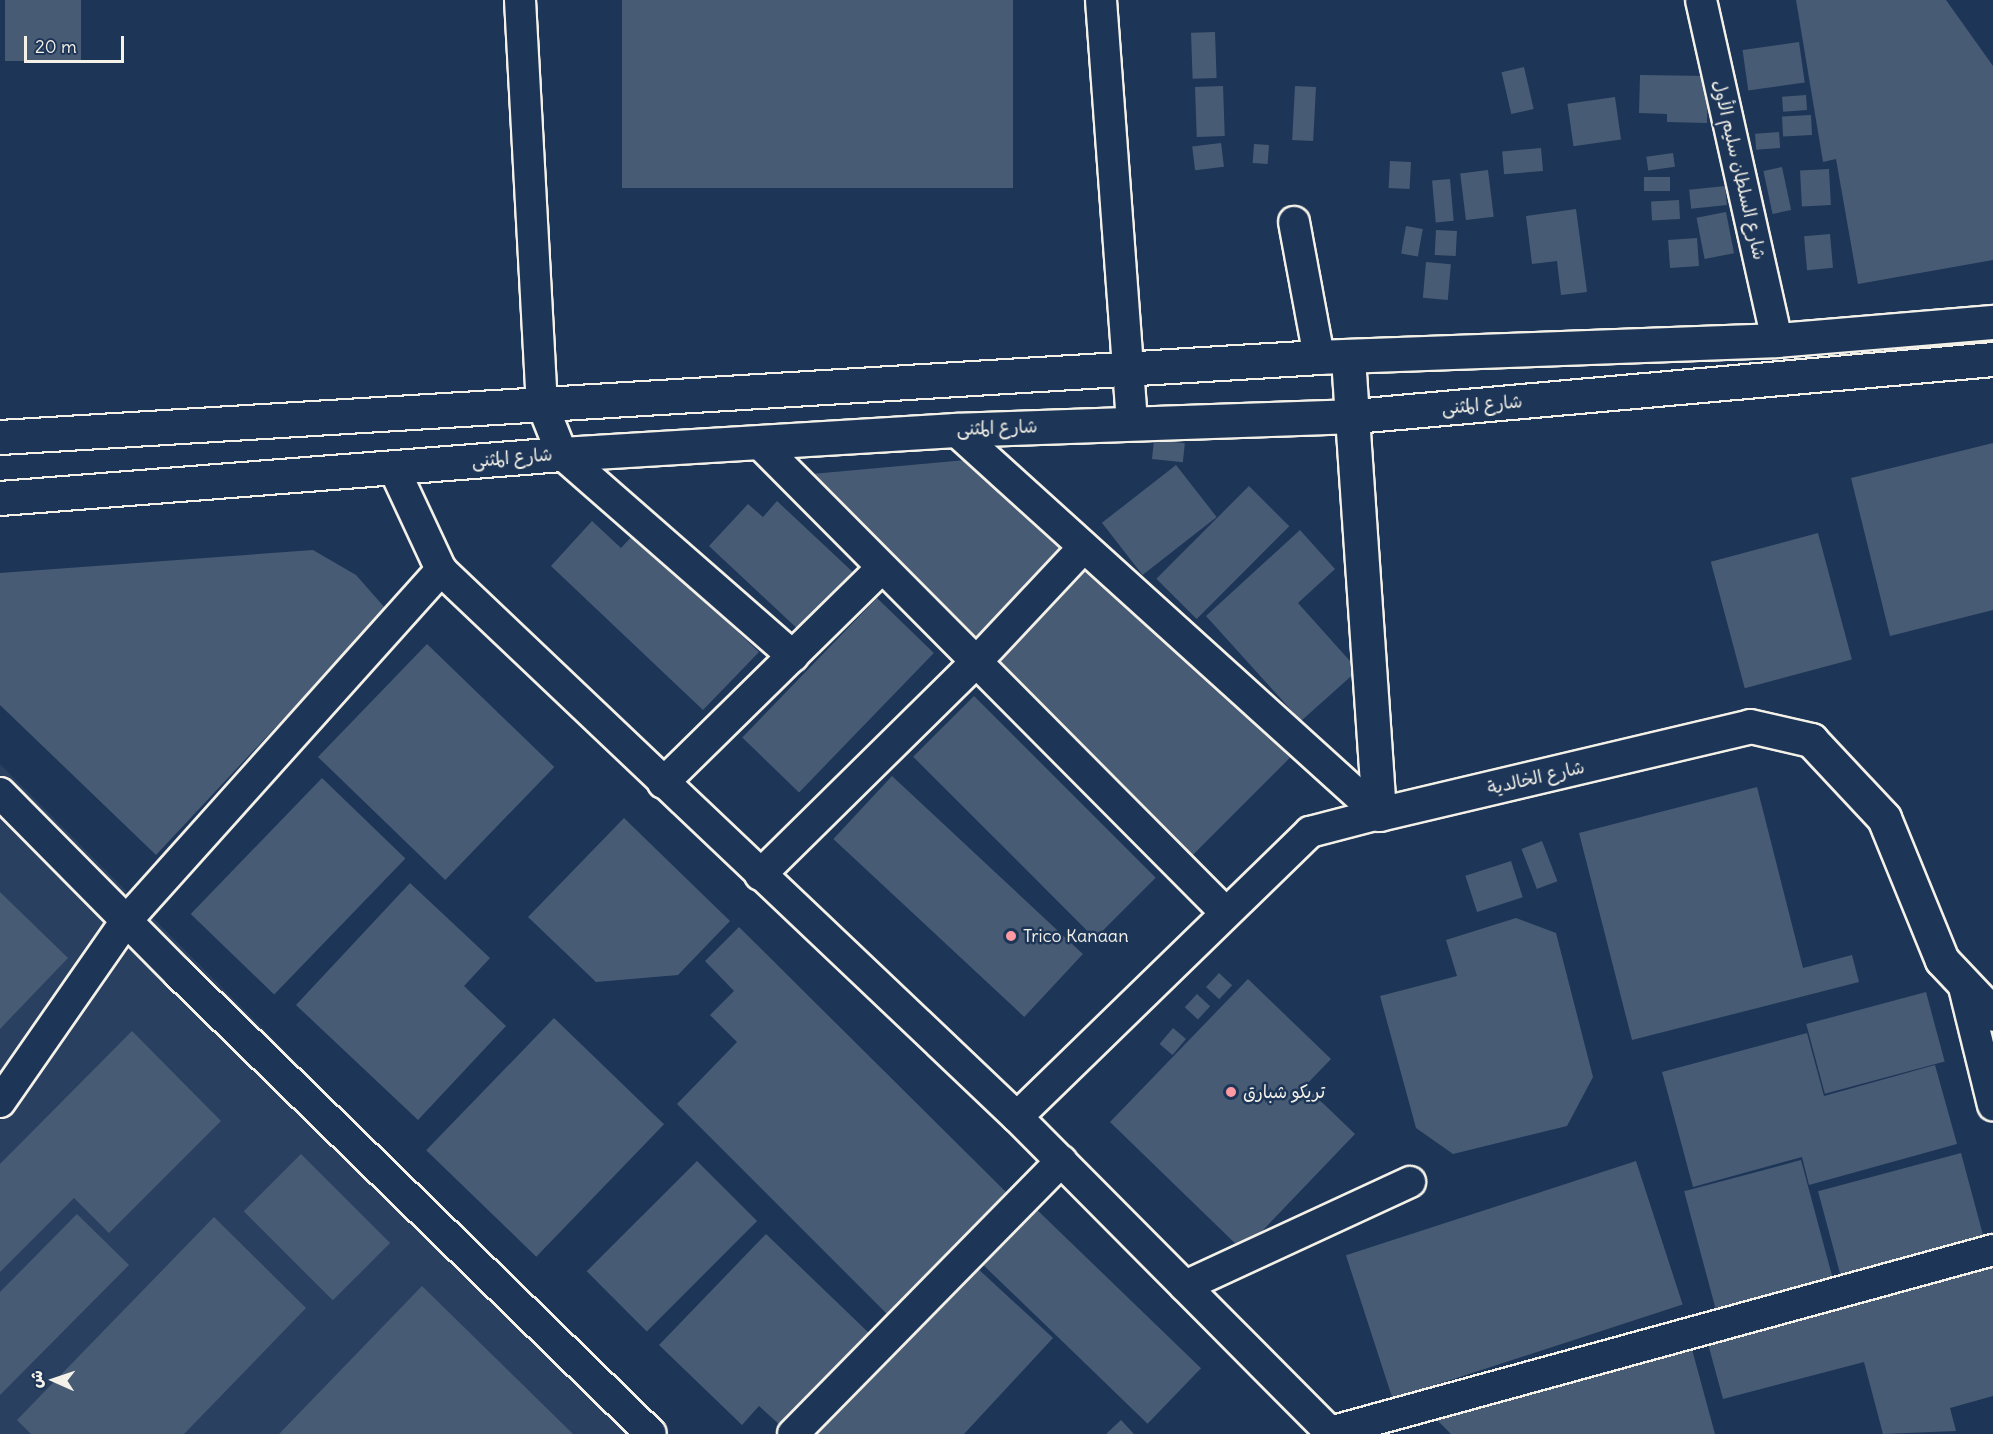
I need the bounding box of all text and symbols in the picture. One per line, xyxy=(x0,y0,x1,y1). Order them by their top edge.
scale bar xyxy=(27,24,128,62)
text: 20 m xyxy=(35,35,77,58)
street label: شارع السلطان سليم الأول xyxy=(1708,78,1770,262)
street label: شارع المثنى xyxy=(1441,391,1523,419)
street label: شارع المثنى xyxy=(956,416,1038,440)
street label: شارع المثنى xyxy=(471,444,553,472)
street label: شارع الخالدية xyxy=(1485,756,1587,800)
place label: Trico Kanaan xyxy=(1023,925,1129,947)
marker: Trico Kanaan xyxy=(1004,929,1018,943)
place label: تريكو شبارق xyxy=(1243,1081,1325,1103)
marker: تريكو شبارق xyxy=(1224,1085,1238,1099)
north arrow xyxy=(24,1350,84,1410)
text: ش xyxy=(26,1370,46,1388)

